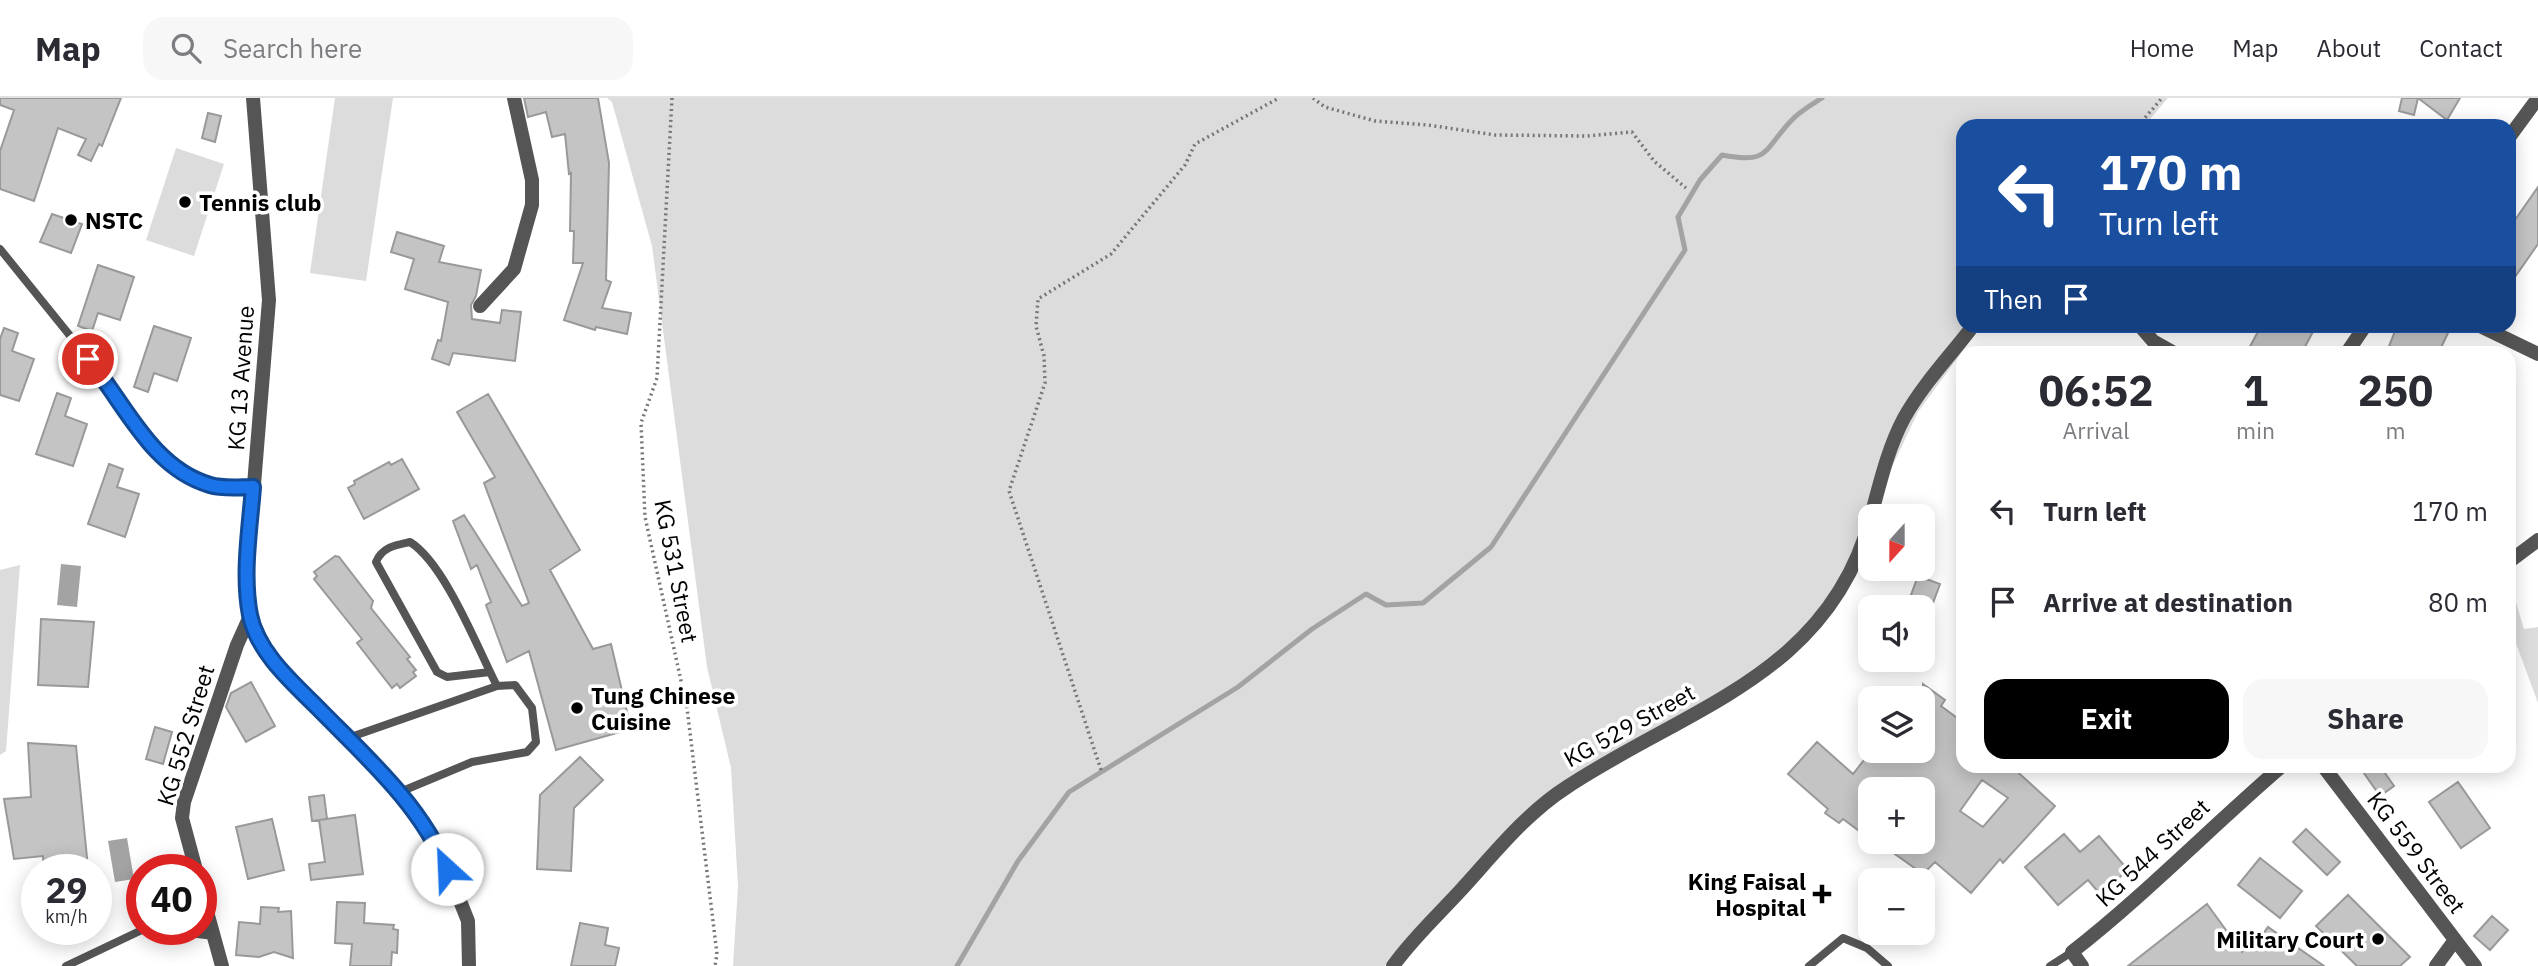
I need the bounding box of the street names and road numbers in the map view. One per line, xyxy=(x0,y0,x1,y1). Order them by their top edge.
street label: KG 13 Avenue xyxy=(220,305,260,451)
street label: KG 531 Street xyxy=(648,497,706,645)
street label: KG 552 Street xyxy=(149,661,221,809)
street label: KG 529 Street xyxy=(1558,677,1700,773)
street label: KG 559 Street xyxy=(2361,785,2473,919)
street label: KG 544 Street xyxy=(2089,791,2215,913)

